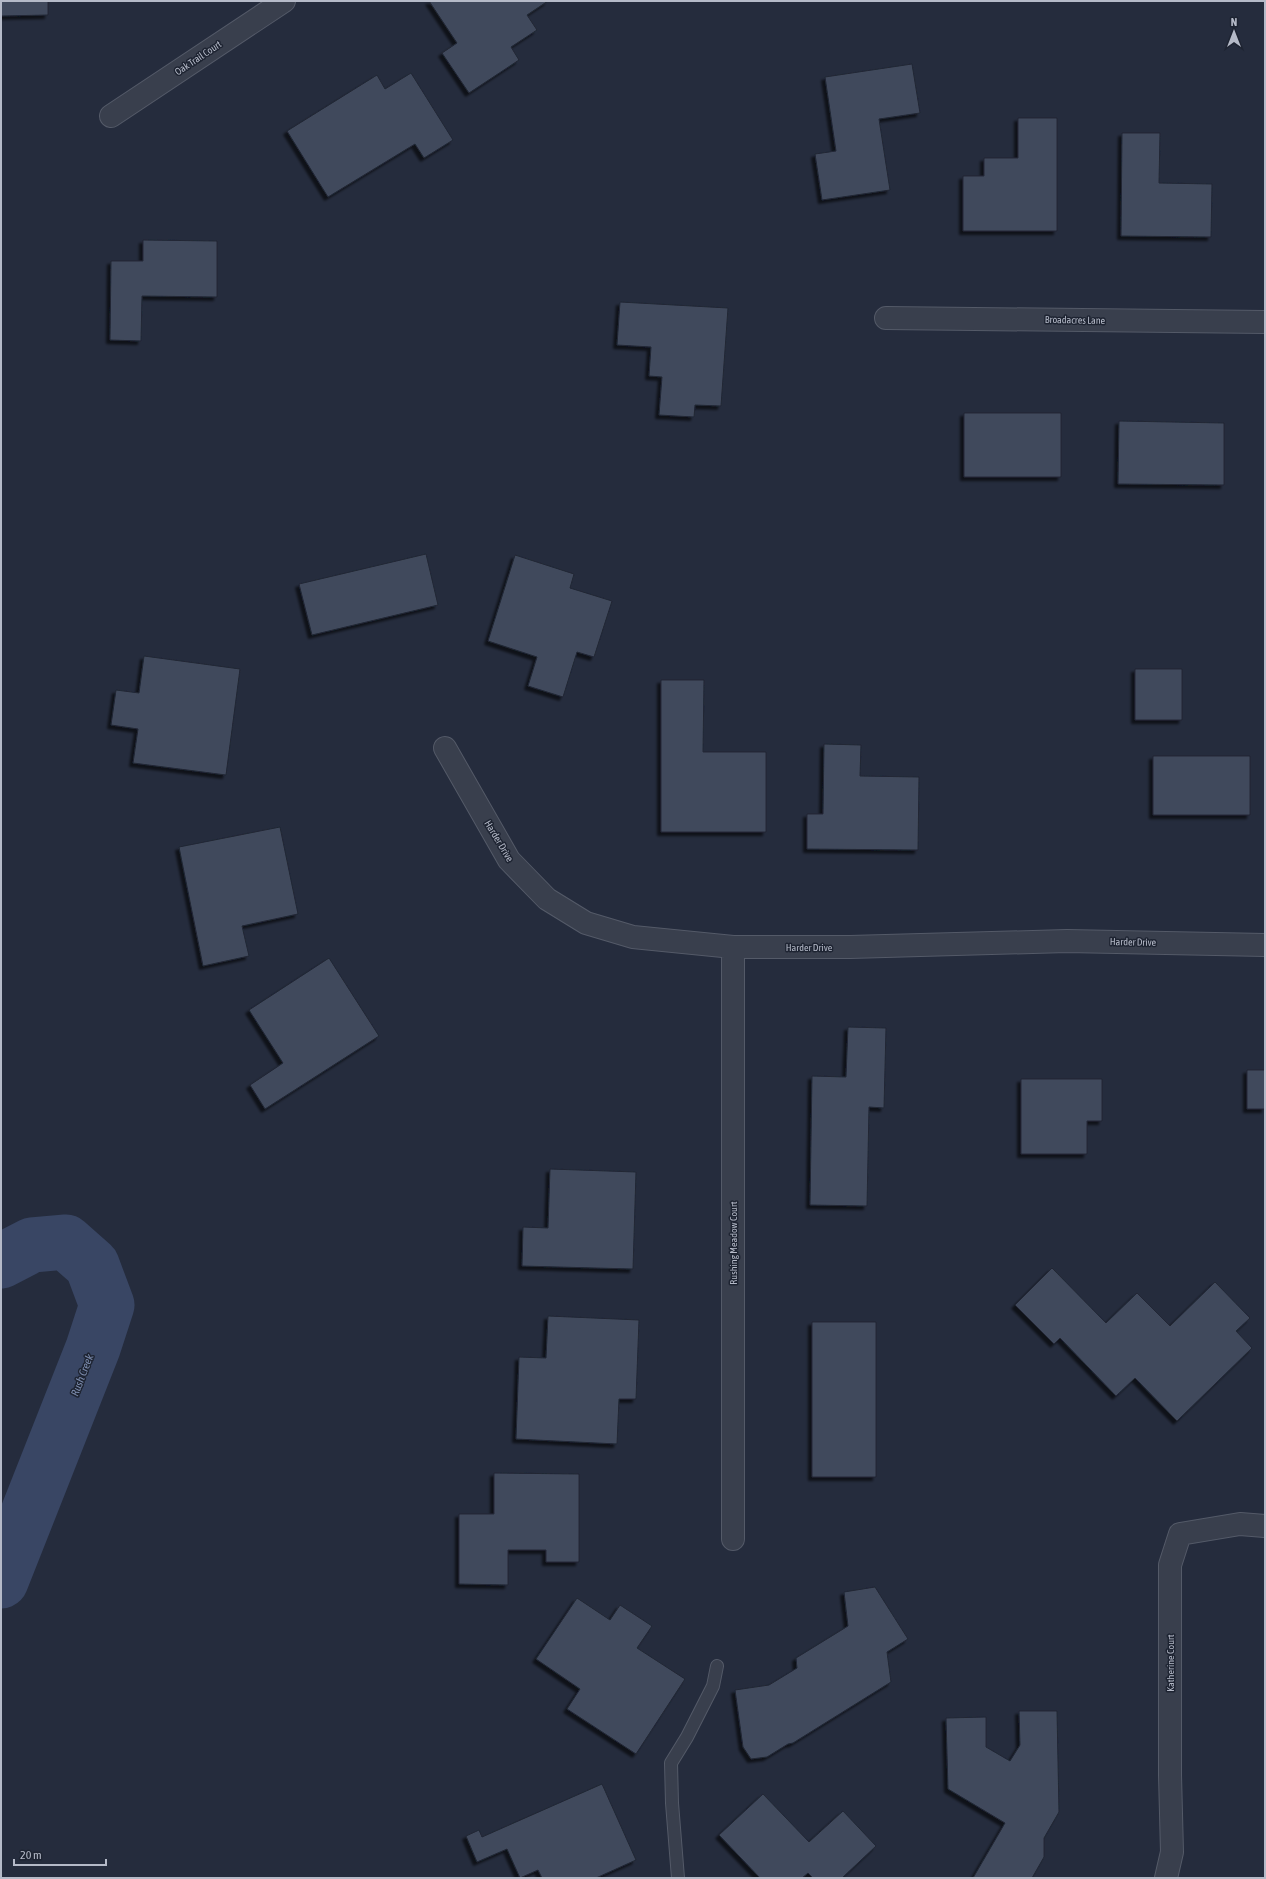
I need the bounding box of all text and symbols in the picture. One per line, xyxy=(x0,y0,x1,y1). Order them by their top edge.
north arrow xyxy=(1214,12,1254,52)
text: N xyxy=(1231,16,1237,28)
street label: Oak Trail Court xyxy=(173,38,223,78)
street label: Broadacres Lane xyxy=(1045,314,1106,326)
street label: Harder Drive xyxy=(482,818,516,864)
street label: Harder Drive xyxy=(1110,936,1157,948)
street label: Harder Drive xyxy=(786,942,833,953)
street label: Rushing Meadow Court xyxy=(728,1201,739,1285)
water label: Rush Creek xyxy=(69,1352,96,1398)
street label: Katherine Court xyxy=(1165,1634,1176,1692)
scale bar xyxy=(14,1841,106,1867)
text: 20 m xyxy=(20,1848,42,1862)

